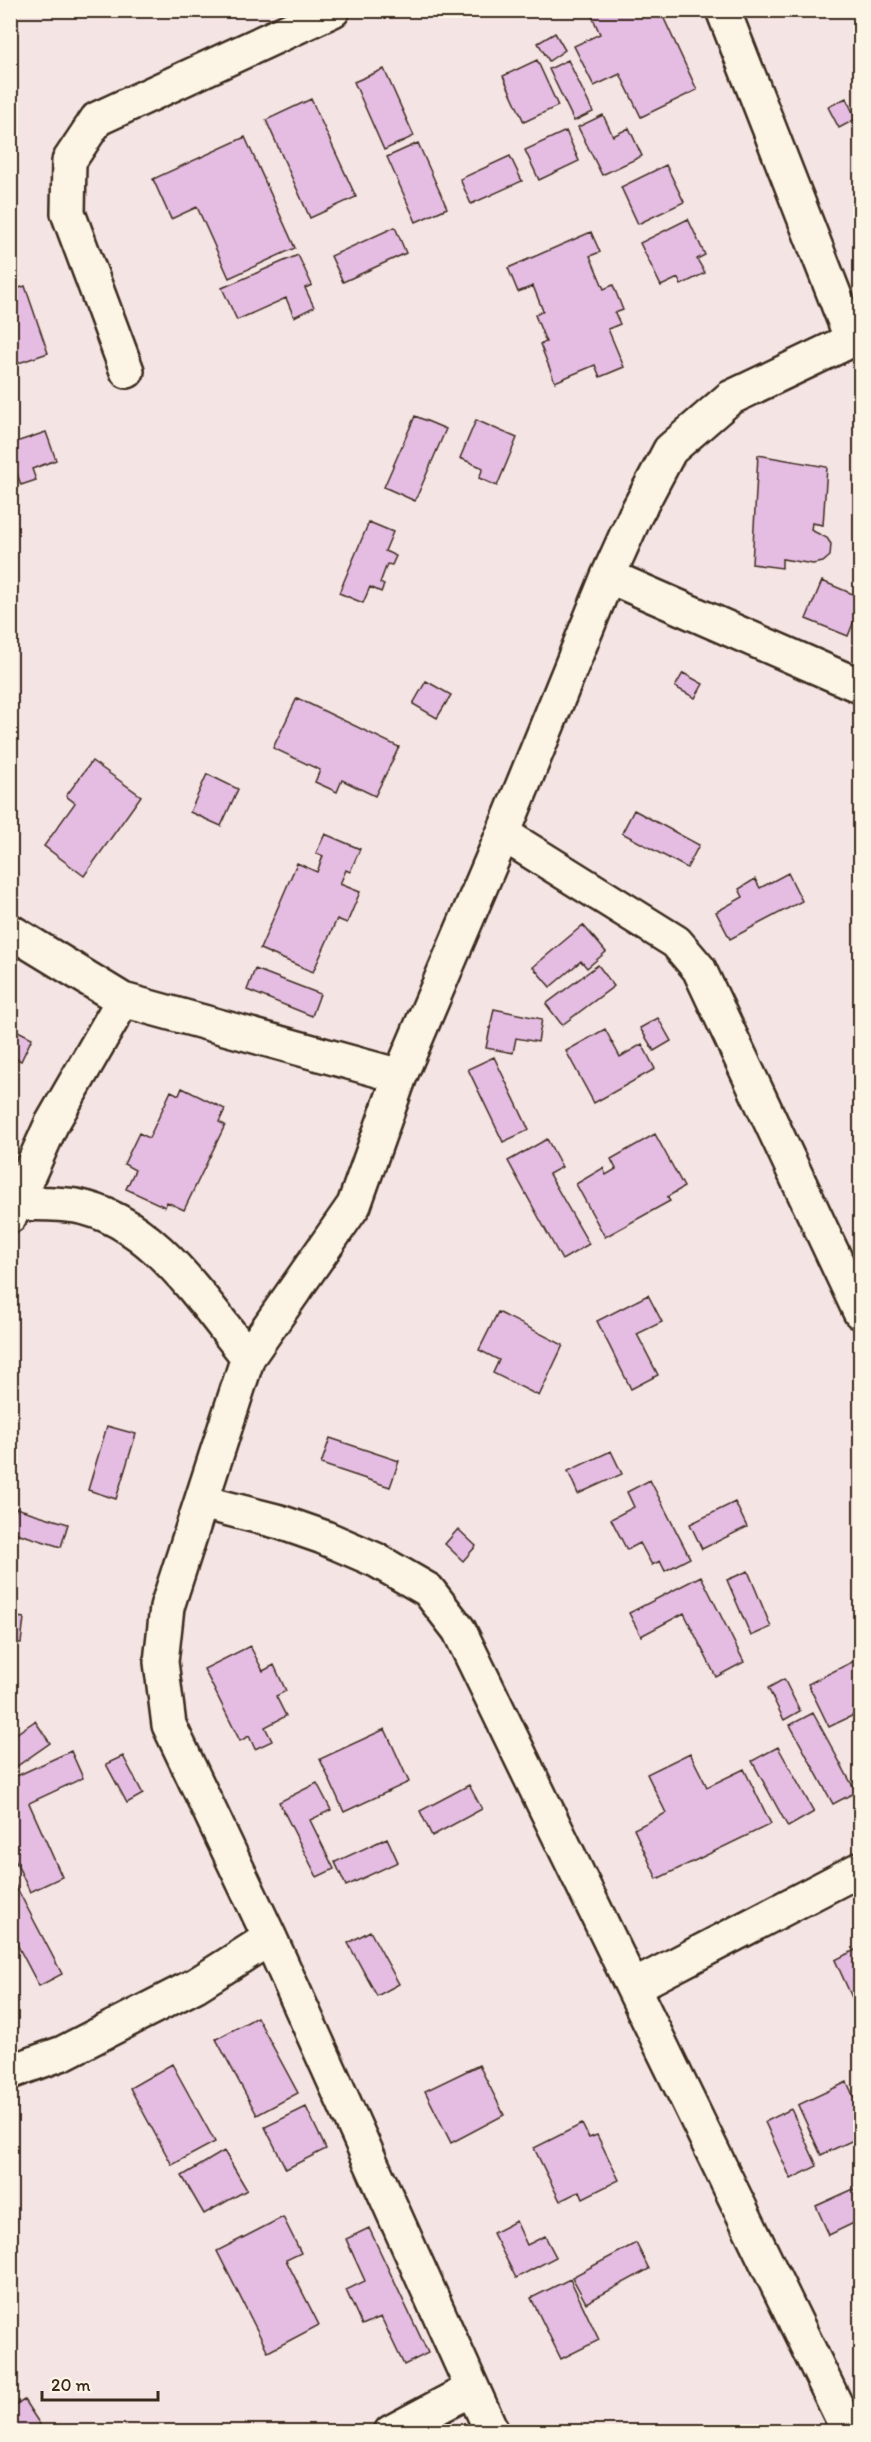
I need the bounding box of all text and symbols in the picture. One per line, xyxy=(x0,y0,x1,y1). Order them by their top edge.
scale bar xyxy=(42,2364,158,2402)
text: 20 m xyxy=(51,2374,91,2396)

